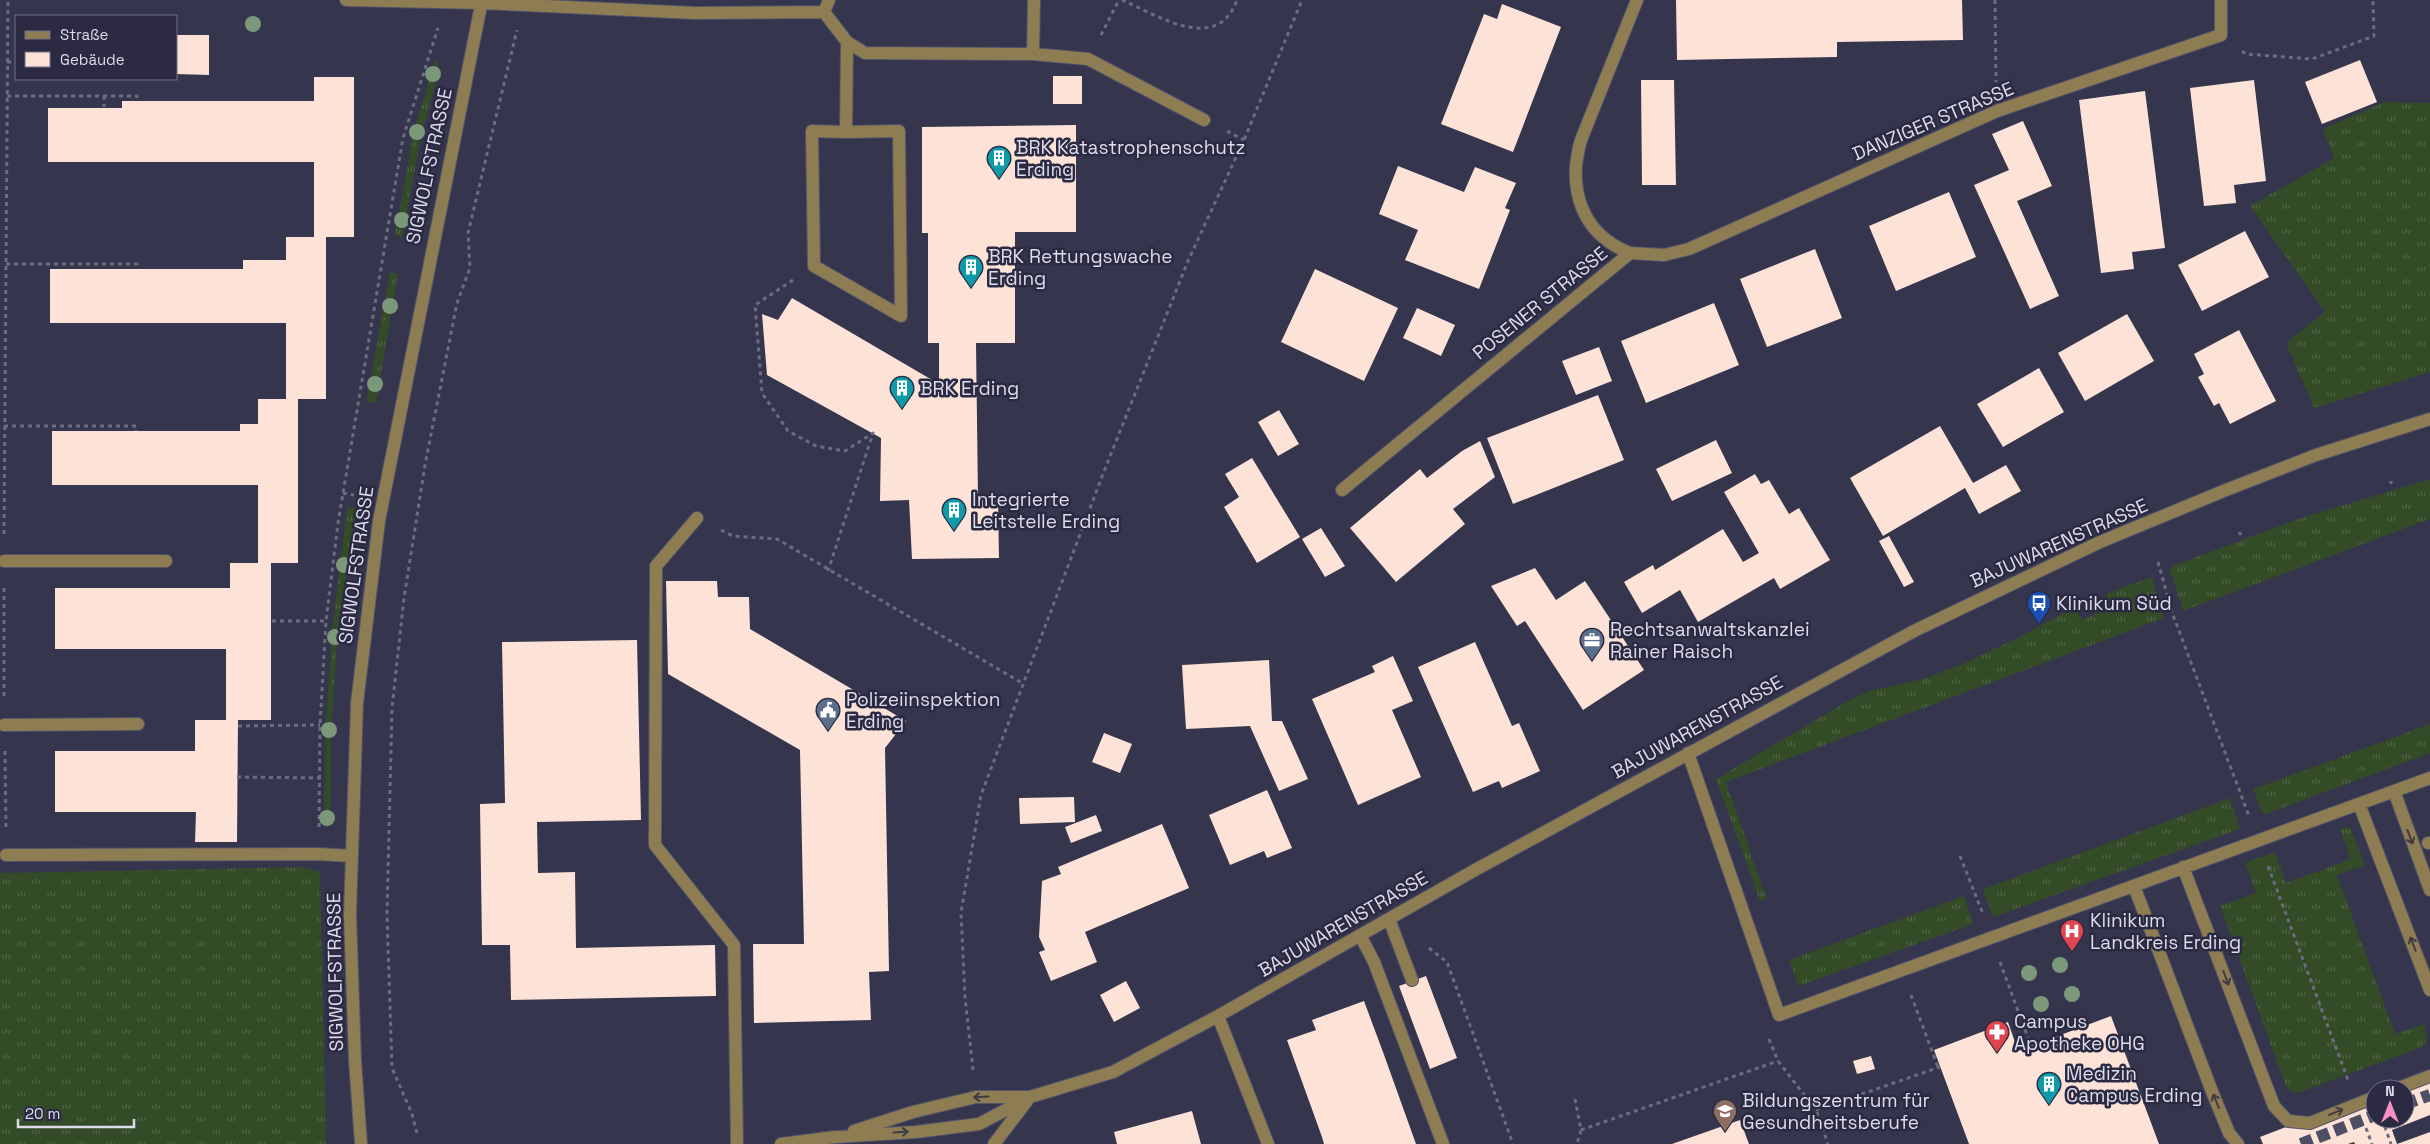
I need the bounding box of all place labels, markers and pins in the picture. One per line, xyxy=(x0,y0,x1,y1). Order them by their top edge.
place label: BRK Katastrophenschutz Erding xyxy=(1016,135,1245,182)
building icon: BRK Katastrophenschutz Erding xyxy=(986,145,1012,179)
place label: BRK Rettungswache Erding xyxy=(988,244,1172,291)
building icon: BRK Rettungswache Erding xyxy=(958,254,984,288)
building icon: BRK Erding xyxy=(889,375,915,409)
place label: BRK Erding xyxy=(920,376,1019,401)
place label: Integrierte Leitstelle Erding xyxy=(972,487,1120,534)
building icon: Integrierte Leitstelle Erding xyxy=(941,497,967,531)
bus stop icon: Klinikum Süd xyxy=(2026,590,2052,624)
place label: Klinikum Süd xyxy=(2056,591,2172,616)
place label: Rechtsanwaltskanzlei Rainer Raisch xyxy=(1610,617,1810,664)
office icon: Rechtsanwaltskanzlei Rainer Raisch xyxy=(1579,627,1605,661)
place label: Polizeiinspektion Erding xyxy=(846,687,1000,734)
public building icon: Polizeiinspektion Erding xyxy=(815,697,841,731)
place label: Klinikum Landkreis Erding xyxy=(2090,908,2241,955)
hospital icon: Klinikum Landkreis Erding xyxy=(2059,918,2085,952)
place label: Campus Apotheke OHG xyxy=(2014,1009,2145,1056)
pharmacy icon: Campus Apotheke OHG xyxy=(1984,1019,2010,1053)
place label: Medizin Campus Erding xyxy=(2066,1061,2202,1108)
building icon: Medizin Campus Erding xyxy=(2036,1071,2062,1105)
place label: Bildungszentrum für Gesundheitsberufe xyxy=(1742,1088,1930,1135)
school or university icon: Bildungszentrum für Gesundheitsberufe xyxy=(1712,1098,1738,1132)

